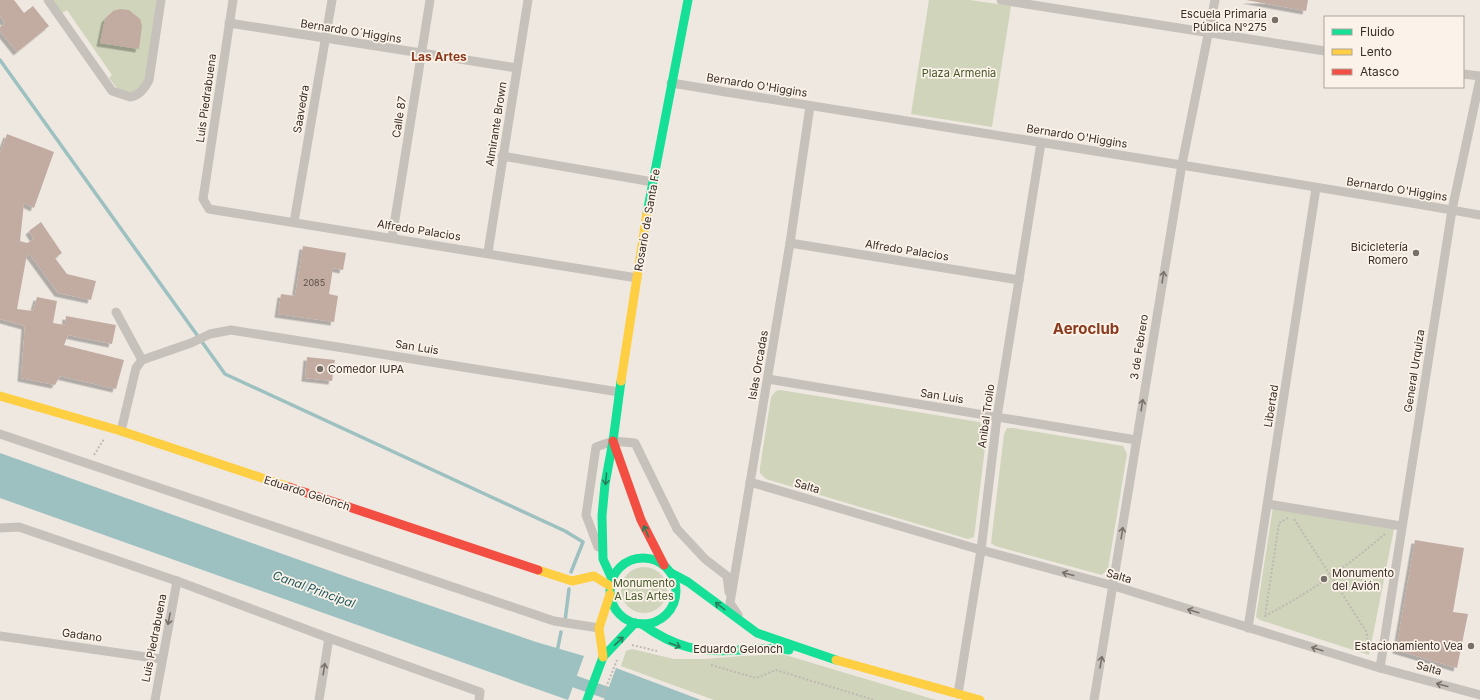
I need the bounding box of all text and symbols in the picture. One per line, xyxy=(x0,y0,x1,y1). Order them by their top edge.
place label: Escuela Primaria Pública N°275 xyxy=(1180,7,1267,34)
marker: Escuela Primaria Pública N°275 xyxy=(1270,15,1280,25)
street label: Bernardo O´Higgins xyxy=(299,16,403,46)
legend xyxy=(1324,16,1464,88)
text: Fluido xyxy=(1360,24,1395,39)
text: Lento xyxy=(1360,44,1392,59)
district label: Las Artes xyxy=(411,49,467,64)
street label: Luis Piedrabuena xyxy=(193,53,219,143)
text: Atasco xyxy=(1360,64,1399,79)
park label: Plaza Armenia xyxy=(922,66,996,80)
street label: Bernardo O'Higgins xyxy=(706,70,809,100)
street label: Almirante Brown xyxy=(482,81,510,167)
street label: Saavedra xyxy=(290,84,312,134)
street label: Calle 87 xyxy=(389,95,409,139)
street label: Bernardo O'Higgins xyxy=(1026,121,1129,151)
street label: Rosario de Santa Fe xyxy=(631,168,663,272)
street label: Bernardo O'Higgins xyxy=(1346,174,1449,204)
street label: Alfredo Palacios xyxy=(376,216,462,244)
street label: Alfredo Palacios xyxy=(864,236,950,264)
place label: Bicicletería Romero xyxy=(1351,240,1408,267)
marker: Bicicletería Romero xyxy=(1411,248,1421,258)
one-way arrow xyxy=(1159,270,1167,283)
house number: 2085 xyxy=(303,277,325,288)
street label: 3 de Febrero xyxy=(1127,313,1151,381)
district label: Aeroclub xyxy=(1053,319,1119,338)
street label: General Urquiza xyxy=(1401,328,1427,414)
street label: Islas Orcadas xyxy=(745,329,771,401)
street label: San Luis xyxy=(394,337,440,357)
place label: Comedor IUPA xyxy=(328,362,405,376)
marker: Comedor IUPA xyxy=(315,364,325,374)
street label: Anibal Troilo xyxy=(975,383,997,449)
street label: Libertad xyxy=(1261,384,1281,428)
street label: San Luis xyxy=(919,386,965,406)
one-way arrow xyxy=(1138,399,1146,412)
street label: Eduardo Gelonch xyxy=(262,472,352,514)
one-way arrow xyxy=(603,472,610,485)
street label: Salta xyxy=(793,476,821,496)
one-way arrow xyxy=(642,525,649,537)
one-way arrow xyxy=(1118,527,1126,540)
street label: Salta xyxy=(1105,566,1133,586)
place label: Monumento del Avión xyxy=(1332,566,1395,593)
water label: Canal Principal xyxy=(271,567,357,611)
one-way arrow xyxy=(1062,570,1075,577)
marker: Monumento del Avión xyxy=(1319,574,1329,584)
park label: Monumento A Las Artes xyxy=(613,576,675,603)
street label: Luis Piedrabuena xyxy=(139,593,169,683)
one-way arrow xyxy=(714,602,725,610)
one-way arrow xyxy=(1187,607,1200,614)
one-way arrow xyxy=(165,612,173,625)
street label: Gadano xyxy=(61,625,103,645)
one-way arrow xyxy=(614,637,624,646)
place label: Estacionamiento Vea xyxy=(1354,639,1463,653)
one-way arrow xyxy=(668,641,680,649)
marker: Estacionamiento Vea xyxy=(1466,641,1476,651)
street label: Eduardo Gelonch xyxy=(693,642,783,656)
one-way arrow xyxy=(1311,645,1324,652)
one-way arrow xyxy=(1097,655,1105,668)
street label: Salta xyxy=(1415,658,1443,678)
one-way arrow xyxy=(320,663,328,676)
one-way arrow xyxy=(1436,680,1449,688)

